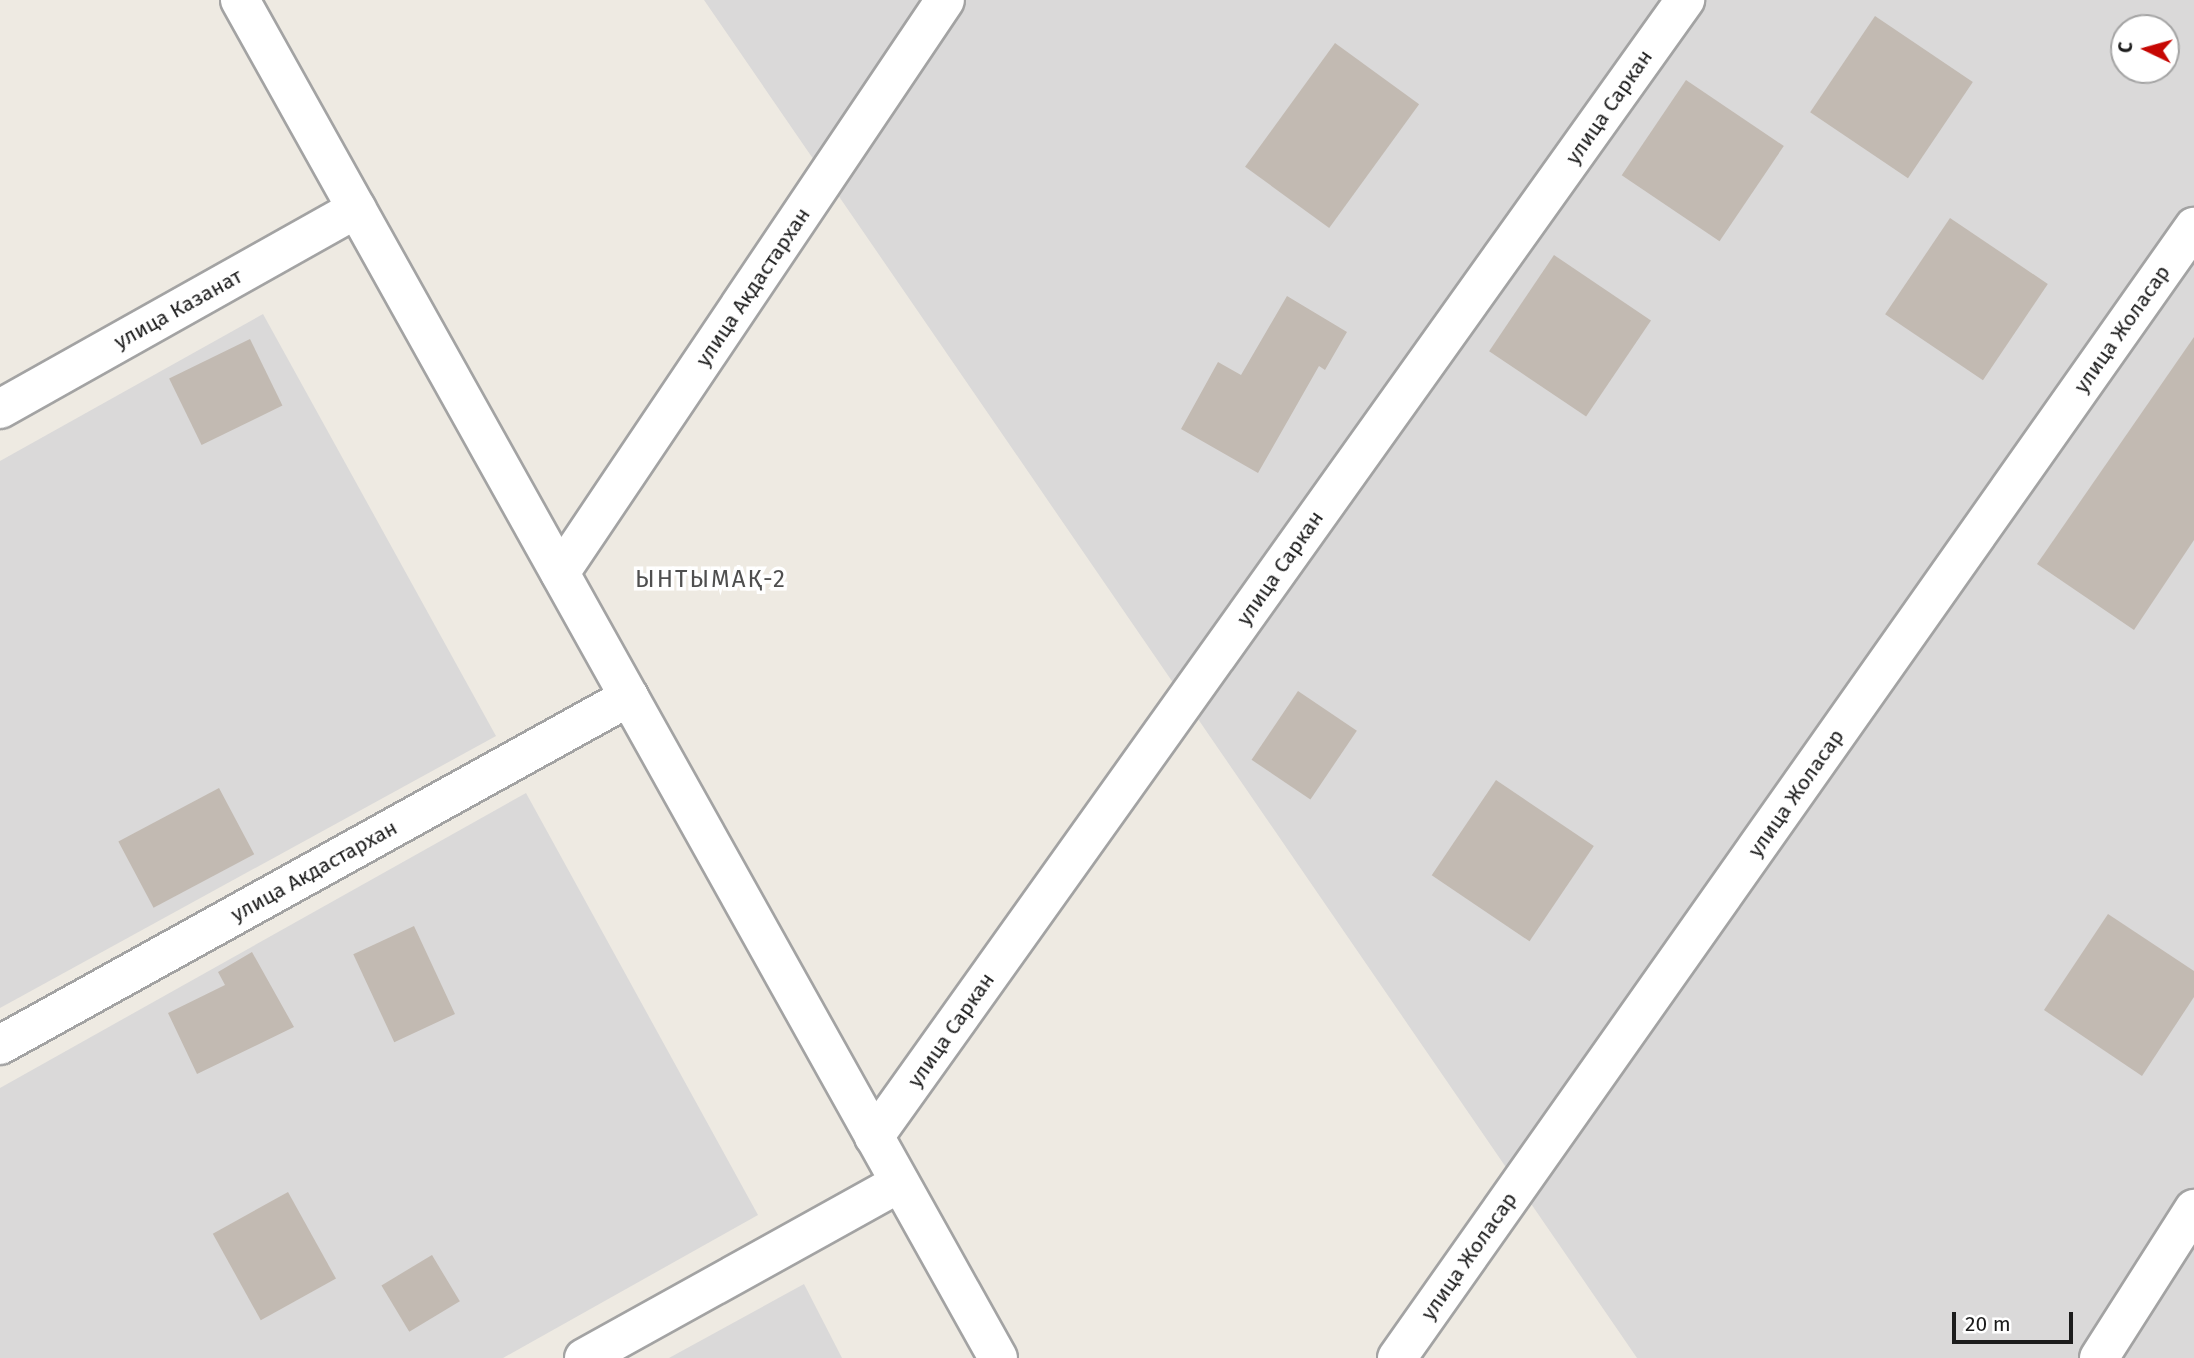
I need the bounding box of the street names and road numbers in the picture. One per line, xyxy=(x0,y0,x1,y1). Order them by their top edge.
street label: улица Саркан xyxy=(1560,45,1658,169)
street label: улица Акдастархан xyxy=(690,203,816,371)
street label: улица Жоласар xyxy=(2069,260,2175,398)
street label: улица Казанат xyxy=(110,263,246,355)
street label: улица Саркан xyxy=(1231,506,1329,630)
street label: улица Жоласар xyxy=(1743,724,1849,862)
street label: улица Акдастархан xyxy=(226,815,402,927)
street label: улица Саркан xyxy=(902,968,1000,1092)
street label: улица Жоласар xyxy=(1416,1187,1522,1325)

